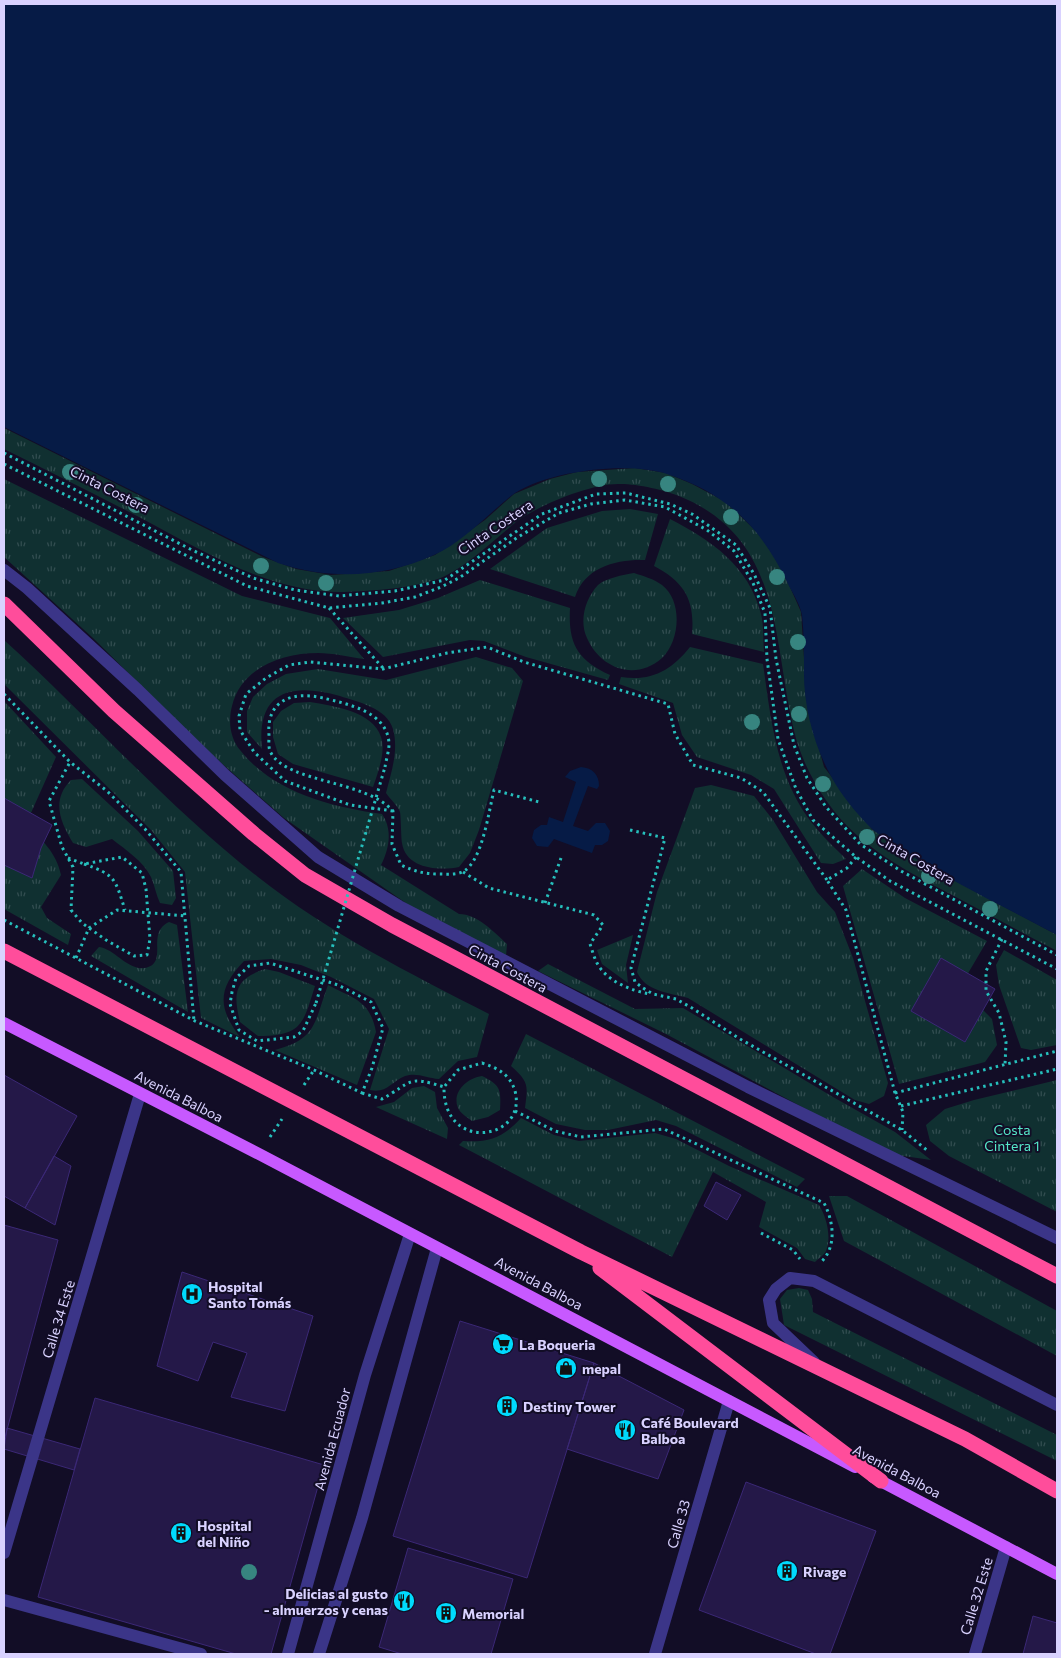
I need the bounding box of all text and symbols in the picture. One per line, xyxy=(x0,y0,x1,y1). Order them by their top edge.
street label: Cinta Costera xyxy=(67,462,153,516)
street label: Cinta Costera xyxy=(454,496,536,558)
street label: Cinta Costera xyxy=(874,830,958,888)
street label: Cinta Costera xyxy=(466,940,550,996)
street label: Avenida Balboa xyxy=(132,1066,226,1126)
park label: Costa Cintera 1 xyxy=(984,1121,1040,1154)
street label: Avenida Balboa xyxy=(492,1253,586,1313)
street label: Calle 34 Este xyxy=(38,1278,78,1360)
place label: Hospital Santo Tomás xyxy=(208,1278,292,1311)
hospital icon: Hospital Santo Tomás xyxy=(180,1282,204,1306)
supermarket icon: La Boqueria xyxy=(491,1332,515,1356)
place label: La Boqueria xyxy=(519,1336,595,1353)
shop icon: mepal xyxy=(554,1356,578,1380)
place label: mepal xyxy=(582,1360,621,1377)
street label: Avenida Ecuador xyxy=(310,1385,354,1492)
building icon: Destiny Tower xyxy=(495,1394,519,1418)
place label: Destiny Tower xyxy=(523,1398,616,1415)
place label: Café Boulevard Balboa xyxy=(641,1414,739,1447)
restaurant icon: Café Boulevard Balboa xyxy=(613,1418,637,1442)
street label: Avenida Balboa xyxy=(850,1441,944,1501)
street label: Calle 33 xyxy=(663,1498,693,1550)
place label: Hospital del Niño xyxy=(197,1517,252,1550)
building icon: Hospital del Niño xyxy=(169,1521,193,1545)
street label: Calle 32 Este xyxy=(956,1555,996,1637)
building icon: Rivage xyxy=(775,1559,799,1583)
place label: Rivage xyxy=(803,1563,846,1580)
place label: Delicias al gusto - almuerzos y cenas xyxy=(264,1585,388,1618)
restaurant icon: Delicias al gusto - almuerzos y cenas xyxy=(392,1589,416,1613)
building icon: Memorial xyxy=(434,1601,458,1625)
place label: Memorial xyxy=(462,1605,524,1622)

